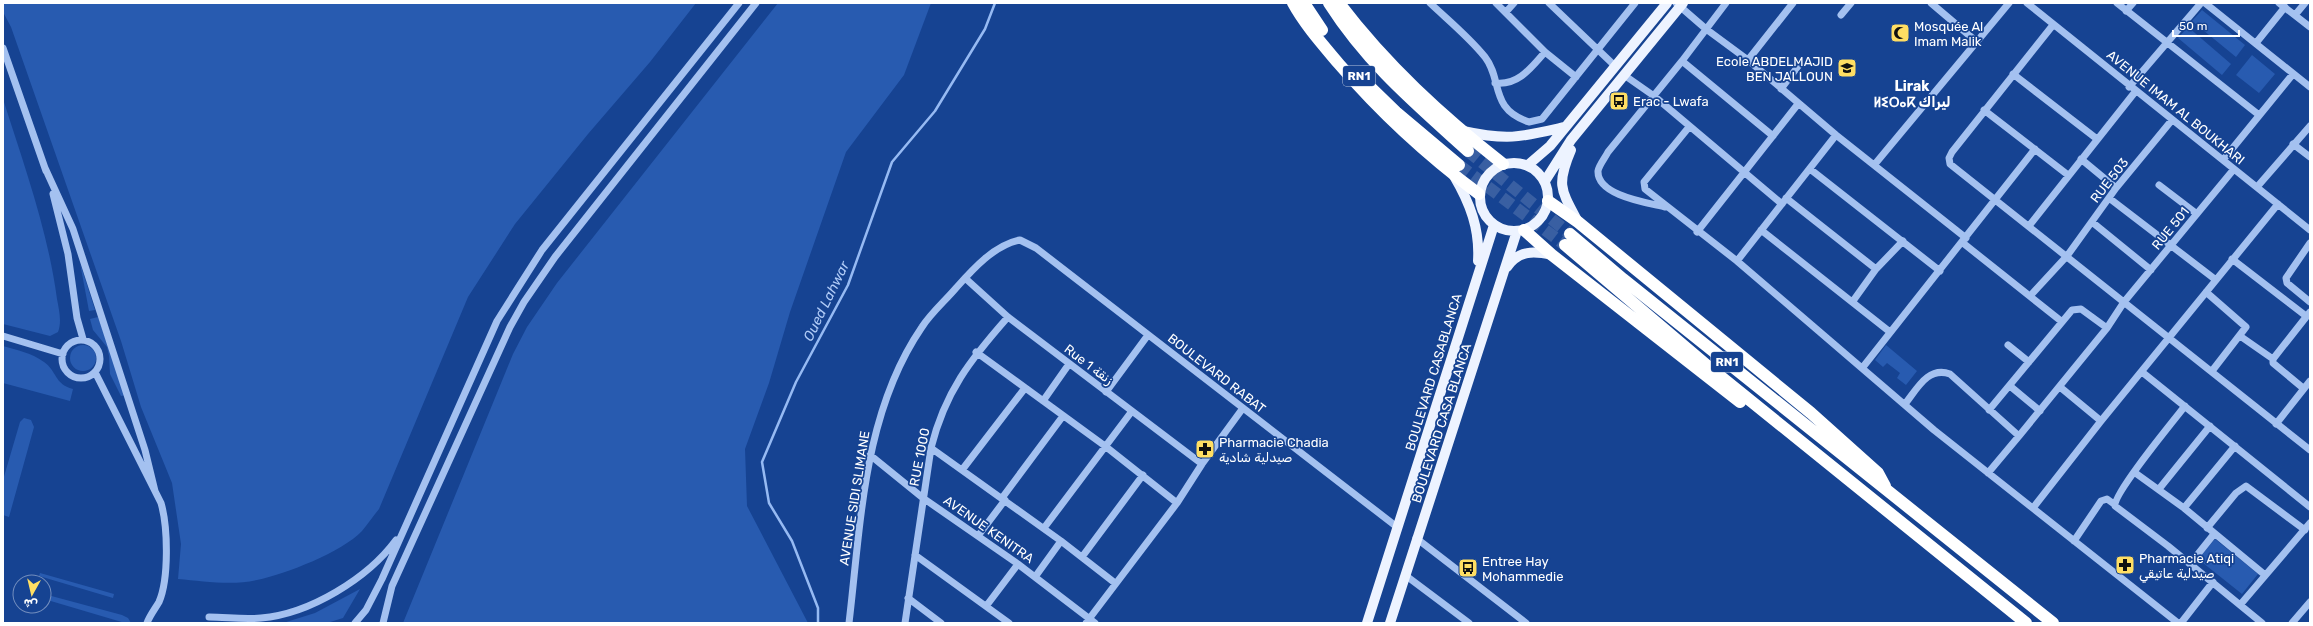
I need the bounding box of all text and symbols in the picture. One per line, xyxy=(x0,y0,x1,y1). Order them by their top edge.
scale bar xyxy=(2173,12,2239,38)
place label: Mosquée Al Imam Malik xyxy=(1914,19,1983,49)
text: 50 m xyxy=(2179,19,2207,33)
mosque icon: Mosquée Al Imam Malik xyxy=(1889,22,1911,44)
street label: AVENUE IMAM AL BOUKHARI xyxy=(2104,47,2248,168)
place label: Ecole ABDELMAJID BEN JALLOUN xyxy=(1716,54,1833,84)
school or university icon: Ecole ABDELMAJID BEN JALLOUN xyxy=(1836,57,1858,79)
road number: RN1 xyxy=(1343,66,1375,86)
district label: Lirak ⵍⵉⵔⴰⴽ ليراك xyxy=(1873,78,1951,111)
bus stop icon: Erac - Lwafa xyxy=(1608,90,1630,112)
place label: Erac - Lwafa xyxy=(1633,94,1709,109)
street label: RUE 503 xyxy=(2087,155,2132,206)
street label: RUE 501 xyxy=(2149,204,2192,253)
water label: Oued Lahwar xyxy=(800,258,853,344)
street label: BOULEVARD CASABLANCA xyxy=(1402,291,1465,453)
street label: BOULEVARD RABAT xyxy=(1165,331,1269,417)
street label: Rue 1 زنقة xyxy=(1061,341,1116,388)
street label: BOULEVARD CASA BLANCA xyxy=(1409,341,1474,505)
road number: RN1 xyxy=(1711,352,1743,372)
street label: RUE 1000 xyxy=(906,427,932,487)
street label: AVENUE SIDI SLIMANE xyxy=(836,430,873,566)
place label: Pharmacie Chadia صيدلية شادية xyxy=(1219,435,1329,465)
pharmacy icon: Pharmacie Chadia صيدلية شادية xyxy=(1194,438,1216,460)
street label: AVENUE KENITRA xyxy=(941,493,1037,566)
place label: Pharmacie Atiqi صيدلية عاتيقي xyxy=(2139,551,2234,583)
place label: Entree Hay Mohammedie xyxy=(1482,554,1563,584)
pharmacy icon: Pharmacie Atiqi صيدلية عاتيقي xyxy=(2114,554,2136,576)
bus stop icon: Entree Hay Mohammedie xyxy=(1457,557,1479,579)
north arrow xyxy=(12,574,52,614)
text: ش xyxy=(23,596,38,611)

